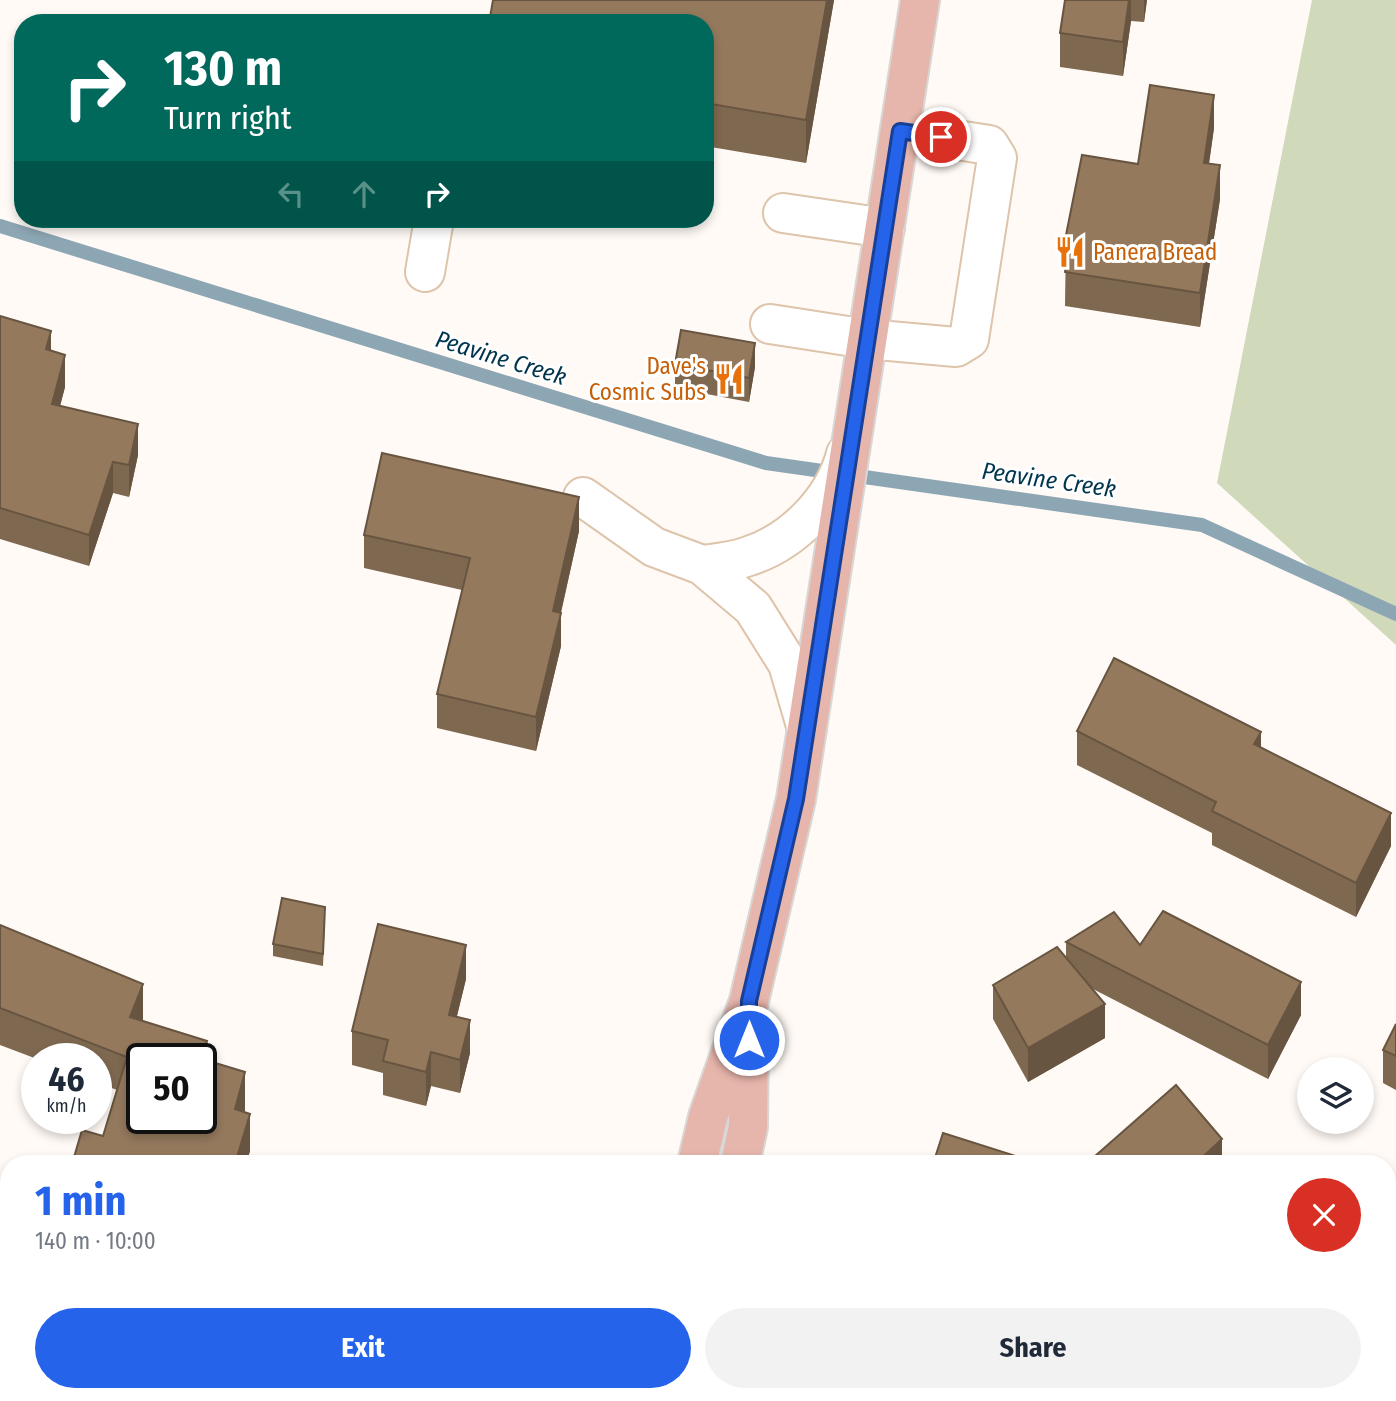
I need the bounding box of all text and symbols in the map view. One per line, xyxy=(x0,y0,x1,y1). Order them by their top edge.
text: 130 m xyxy=(164,39,282,98)
icon: right xyxy=(49,42,140,133)
text: Turn right xyxy=(164,99,291,137)
pin xyxy=(911,107,971,167)
icon: arrive xyxy=(922,118,960,156)
icon: left xyxy=(272,175,310,213)
icon: ahead xyxy=(345,175,383,213)
icon: right xyxy=(418,175,456,213)
restaurant icon: Panera Bread xyxy=(1053,235,1087,269)
place label: Panera Bread xyxy=(1093,238,1217,266)
water label: Peavine Creek xyxy=(432,325,570,391)
place label: Dave's Cosmic Subs xyxy=(589,352,706,406)
restaurant icon: Dave's Cosmic Subs xyxy=(712,362,746,396)
water label: Peavine Creek xyxy=(980,457,1118,503)
position arrow xyxy=(712,1003,786,1077)
speed limit sign: 50 xyxy=(126,1043,217,1134)
map controls xyxy=(1297,1057,1374,1134)
button: layers xyxy=(1297,1057,1374,1134)
text: 46 xyxy=(48,1058,85,1100)
text: km/h xyxy=(46,1095,87,1117)
text: 1 min xyxy=(35,1176,126,1226)
button: close xyxy=(1287,1178,1361,1252)
text: 140 m · 10:00 xyxy=(35,1227,156,1255)
button: Exit xyxy=(35,1308,691,1388)
button: Share xyxy=(705,1308,1361,1388)

